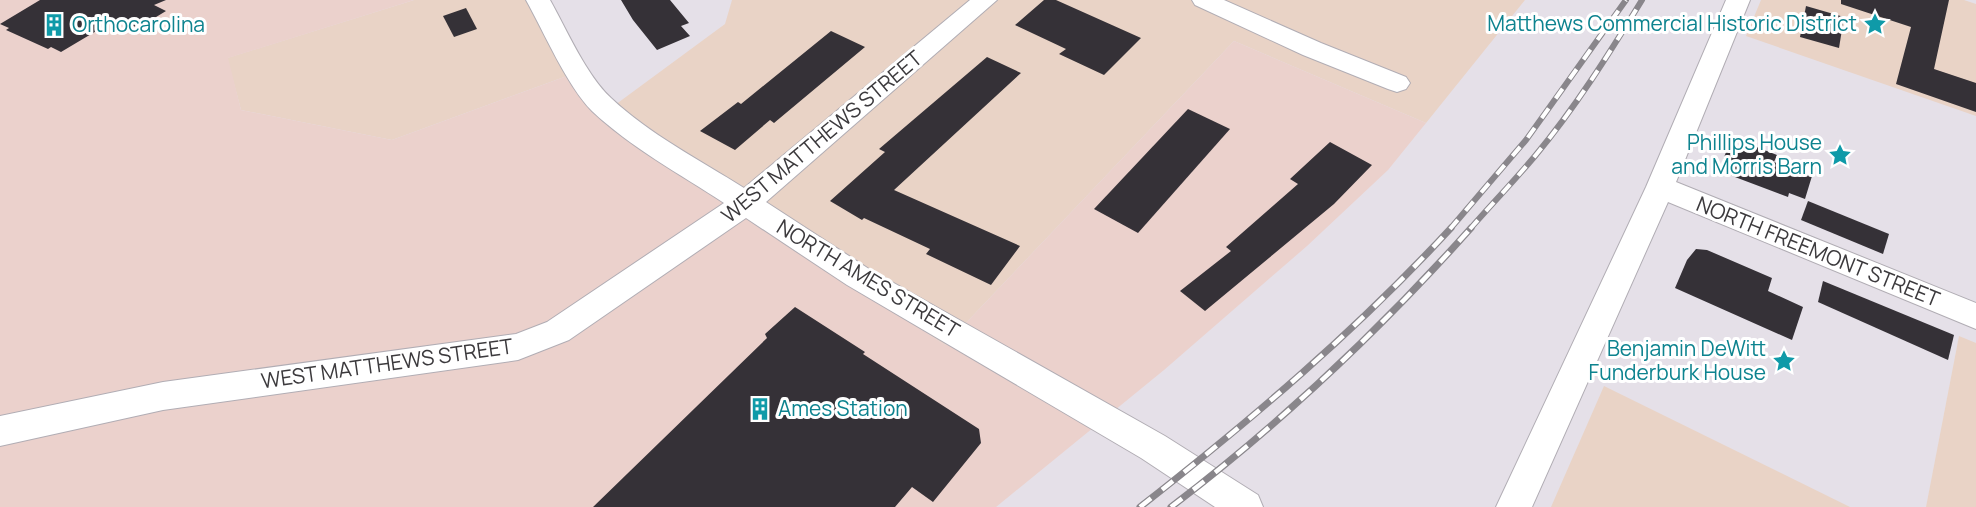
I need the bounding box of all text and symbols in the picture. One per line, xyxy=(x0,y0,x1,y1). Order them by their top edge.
place label: Matthews Commercial Historic District xyxy=(1487,9,1857,37)
place label: Orthocarolina xyxy=(72,10,205,38)
place icon: Matthews Commercial Historic District xyxy=(1862,11,1888,37)
building icon: Orthocarolina xyxy=(41,12,67,38)
street label: WEST MATTHEWS STREET xyxy=(715,44,928,229)
place label: Phillips House and Morris Barn xyxy=(1671,128,1822,180)
place icon: Phillips House and Morris Barn xyxy=(1827,142,1853,168)
street label: NORTH FREEMONT STREET xyxy=(1693,189,1945,313)
street label: NORTH AMES STREET xyxy=(772,212,966,344)
street label: WEST MATTHEWS STREET xyxy=(259,331,515,395)
place label: Benjamin DeWitt Funderburk House xyxy=(1589,334,1766,386)
place icon: Benjamin DeWitt Funderburk House xyxy=(1771,348,1797,374)
place label: Ames Station xyxy=(778,394,908,422)
building icon: Ames Station xyxy=(747,396,773,422)

